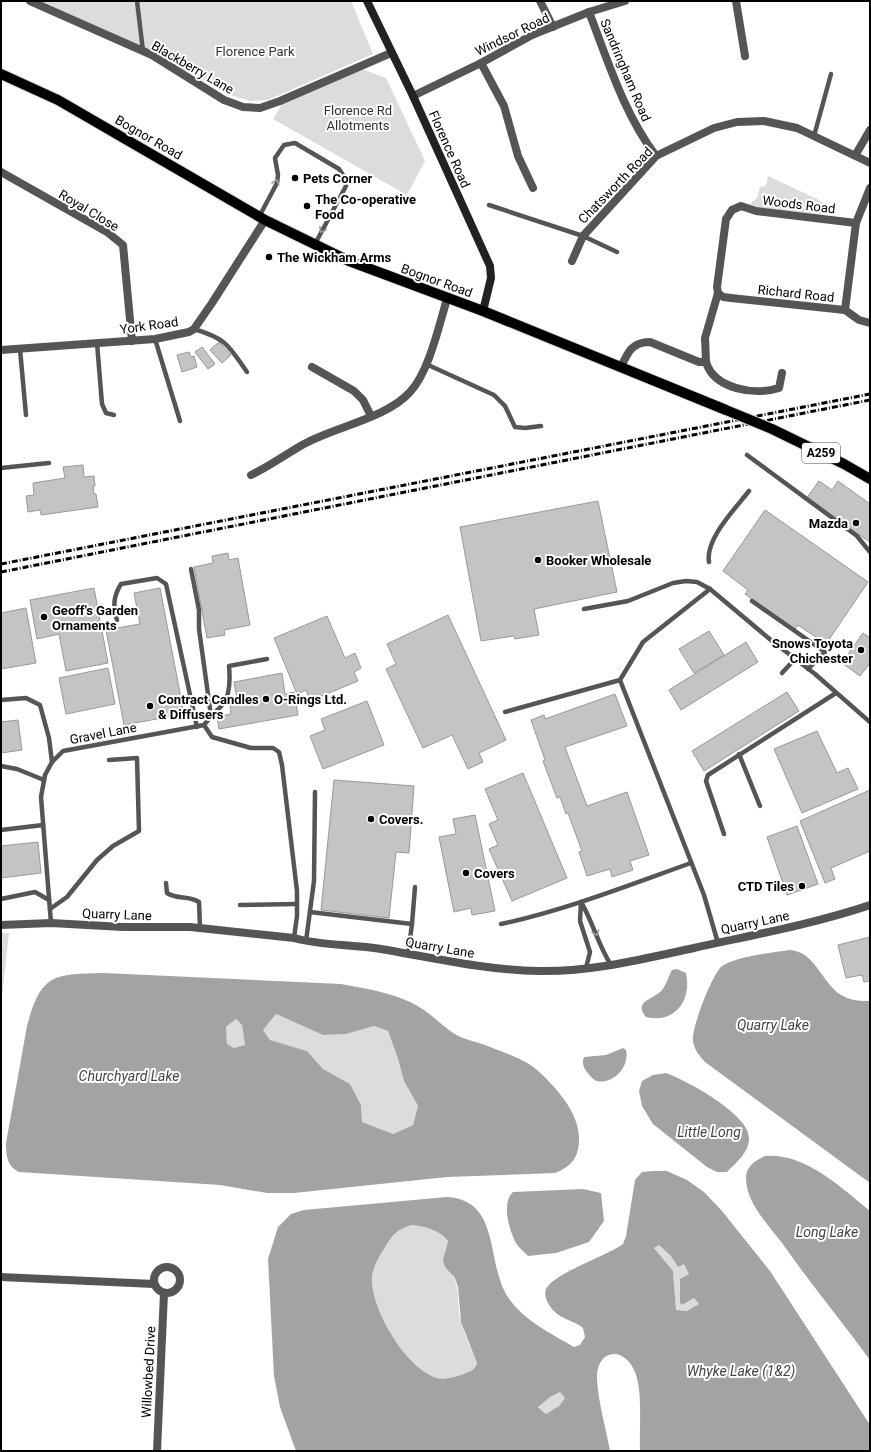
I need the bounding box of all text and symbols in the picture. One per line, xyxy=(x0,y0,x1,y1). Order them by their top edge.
street label: Windsor Road xyxy=(473,10,552,59)
street label: Sandringham Road xyxy=(597,17,654,124)
street label: Blackberry Lane xyxy=(149,38,237,97)
park label: Florence Park xyxy=(215,44,295,59)
park label: Florence Rd Allotments xyxy=(324,103,392,133)
street label: Florence Road xyxy=(426,108,473,190)
street label: Bognor Road xyxy=(113,112,185,163)
street label: Chatsworth Road xyxy=(575,144,655,227)
place label: Pets Corner xyxy=(303,171,373,186)
marker: Pets Corner xyxy=(290,173,300,183)
one-way arrow xyxy=(271,178,280,185)
street label: Royal Close xyxy=(56,187,122,234)
place label: The Co-operative Food xyxy=(315,192,416,222)
street label: Woods Road xyxy=(762,193,836,216)
marker: The Co-operative Food xyxy=(302,201,312,211)
one-way arrow xyxy=(320,226,327,233)
place label: The Wickham Arms xyxy=(277,250,392,265)
marker: The Wickham Arms xyxy=(264,252,274,262)
street label: Bognor Road xyxy=(399,261,475,300)
street label: Richard Road xyxy=(757,282,835,305)
street label: York Road xyxy=(119,314,179,337)
road number: A259 xyxy=(802,443,840,463)
place label: Mazda xyxy=(809,516,848,531)
marker: Mazda xyxy=(851,518,861,528)
place label: Booker Wholesale xyxy=(546,553,651,568)
marker: Booker Wholesale xyxy=(533,555,543,565)
place label: Geoff's Garden Ornaments xyxy=(52,603,138,633)
marker: Geoff's Garden Ornaments xyxy=(39,612,49,622)
place label: Snows Toyota Chichester xyxy=(772,636,853,666)
marker: Snows Toyota Chichester xyxy=(856,645,866,655)
place label: Contract Candles & Diffusers xyxy=(158,692,259,722)
place label: O-Rings Ltd. xyxy=(274,692,347,707)
marker: O-Rings Ltd. xyxy=(261,694,271,704)
marker: Contract Candles & Diffusers xyxy=(145,701,155,711)
street label: Gravel Lane xyxy=(68,720,138,747)
place label: Covers. xyxy=(379,812,423,827)
marker: Covers. xyxy=(366,814,376,824)
place label: Covers xyxy=(474,866,515,881)
marker: Covers xyxy=(461,868,471,878)
place label: CTD Tiles xyxy=(738,879,794,894)
marker: CTD Tiles xyxy=(797,881,807,891)
street label: Quarry Lane xyxy=(82,906,152,923)
street label: Quarry Lane xyxy=(719,908,791,937)
one-way arrow xyxy=(591,930,600,937)
street label: Quarry Lane xyxy=(404,934,476,961)
water label: Quarry Lake xyxy=(737,1017,809,1033)
water label: Churchyard Lake xyxy=(79,1068,179,1084)
water label: Little Long xyxy=(677,1124,741,1140)
water label: Long Lake xyxy=(796,1224,858,1240)
street label: Willowbed Drive xyxy=(139,1326,158,1418)
water label: Whyke Lake (1&2) xyxy=(687,1363,795,1380)

